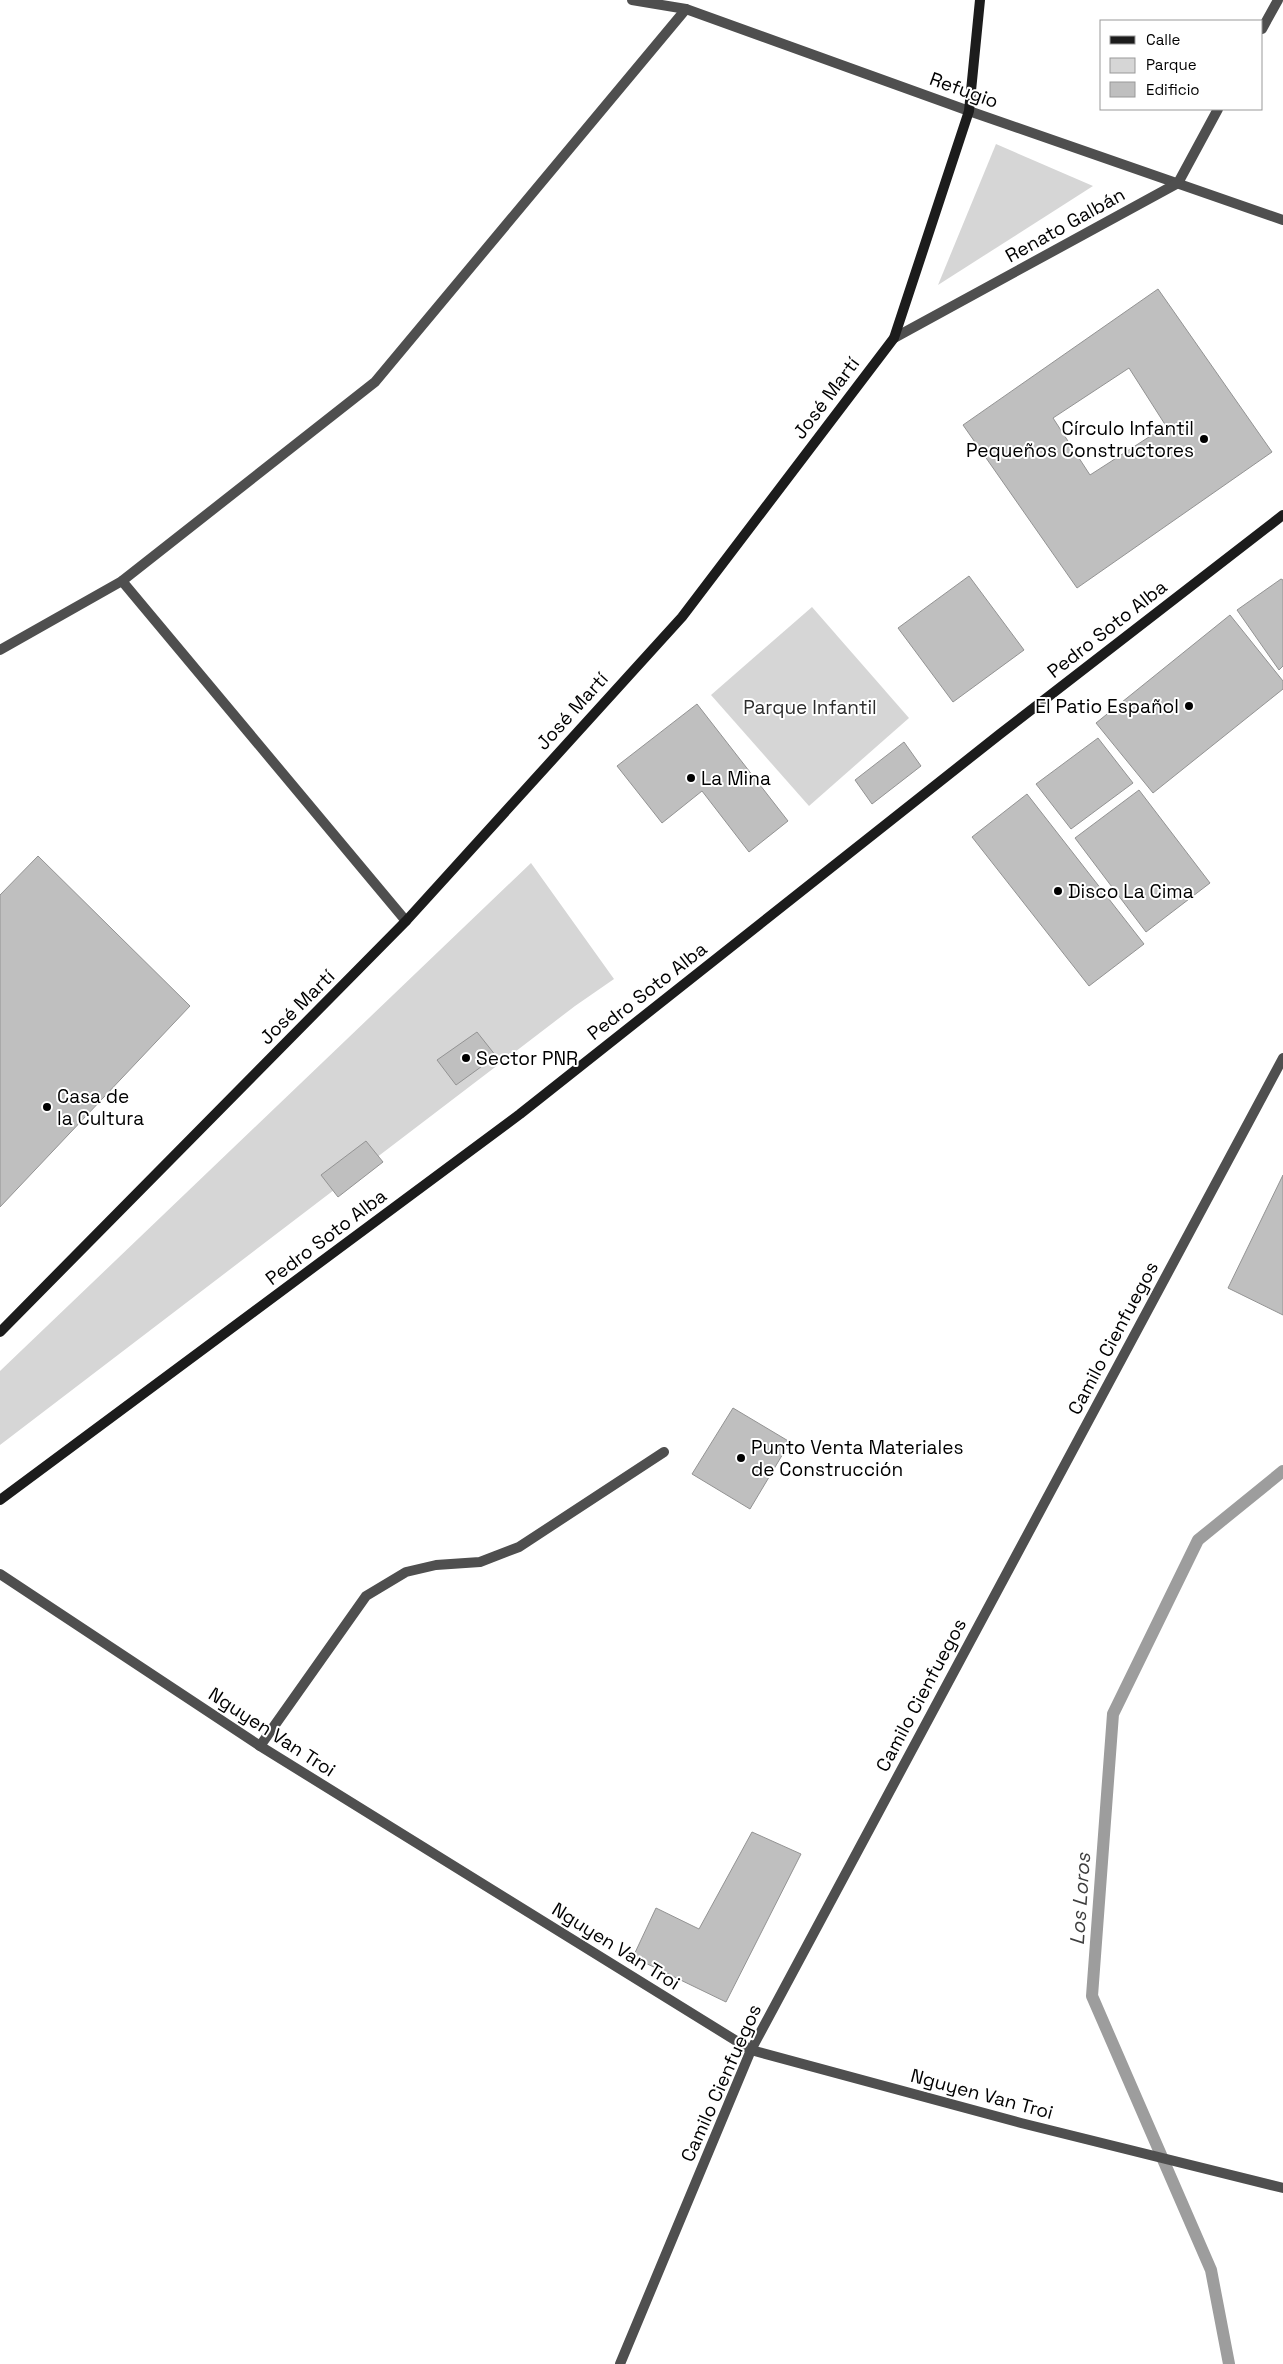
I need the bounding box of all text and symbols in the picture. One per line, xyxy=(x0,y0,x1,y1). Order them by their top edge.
legend xyxy=(1100,20,1263,110)
text: Calle xyxy=(1146,30,1181,49)
text: Parque xyxy=(1146,55,1197,74)
street label: Refugio xyxy=(926,66,1002,114)
text: Edificio xyxy=(1146,80,1200,99)
street label: Renato Galbán xyxy=(1001,182,1129,268)
street label: José Martí xyxy=(787,352,865,444)
place label: Círculo Infantil Pequeños Constructores xyxy=(966,416,1194,463)
marker: Círculo Infantil Pequeños Constructores xyxy=(1198,433,1210,445)
street label: Pedro Soto Alba xyxy=(1042,574,1172,684)
street label: José Martí xyxy=(530,666,614,755)
place label: El Patio Español xyxy=(1035,694,1179,719)
park label: Parque Infantil xyxy=(743,695,877,720)
marker: El Patio Español xyxy=(1183,700,1195,712)
place label: La Mina xyxy=(701,766,771,791)
marker: La Mina xyxy=(685,772,697,784)
place label: Disco La Cima xyxy=(1068,879,1194,904)
marker: Disco La Cima xyxy=(1052,885,1064,897)
street label: Pedro Soto Alba xyxy=(582,936,712,1046)
street label: José Martí xyxy=(254,964,340,1050)
place label: Sector PNR xyxy=(476,1046,578,1071)
marker: Sector PNR xyxy=(460,1052,472,1064)
place label: Casa de la Cultura xyxy=(57,1084,144,1131)
marker: Casa de la Cultura xyxy=(41,1101,53,1113)
street label: Pedro Soto Alba xyxy=(260,1183,392,1291)
street label: Camilo Cienfuegos xyxy=(1062,1257,1164,1419)
place label: Punto Venta Materiales de Construcción xyxy=(751,1435,963,1482)
marker: Punto Venta Materiales de Construcción xyxy=(735,1452,747,1464)
street label: Camilo Cienfuegos xyxy=(870,1614,972,1776)
street label: Nguyen Van Troi xyxy=(204,1682,340,1782)
water label: Los Loros xyxy=(1064,1851,1096,1946)
street label: Nguyen Van Troi xyxy=(547,1897,685,1995)
street label: Camilo Cienfuegos xyxy=(675,2000,767,2166)
street label: Nguyen Van Troi xyxy=(908,2063,1056,2125)

